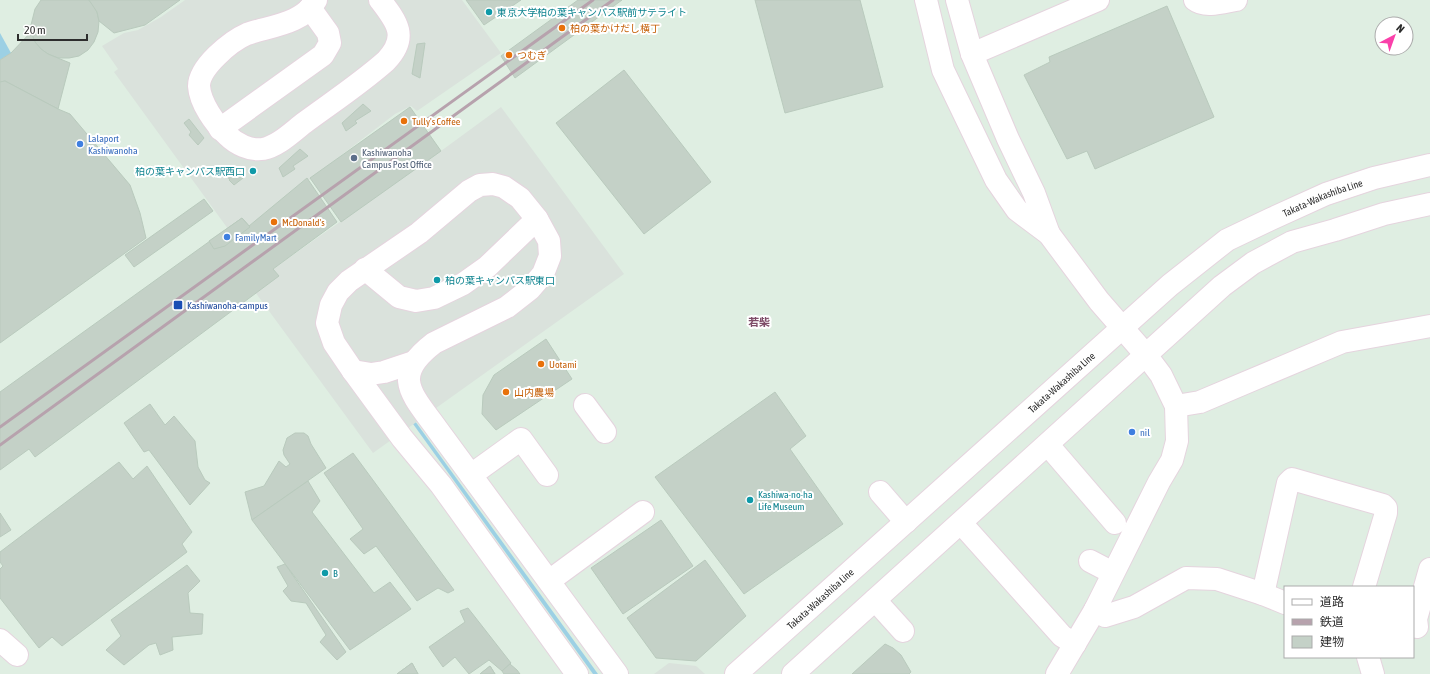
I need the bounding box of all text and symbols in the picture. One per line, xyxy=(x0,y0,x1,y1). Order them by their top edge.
marker: 東京大学柏の葉キャンパス駅前サテライト xyxy=(484,7,494,17)
place label: 東京大学柏の葉キャンパス駅前サテライト xyxy=(497,7,687,18)
scale bar xyxy=(18,16,87,42)
north arrow xyxy=(1374,16,1414,56)
text: N xyxy=(1394,22,1407,35)
text: 20 m xyxy=(24,23,46,37)
marker: 柏の葉かけだし横丁 xyxy=(557,23,567,33)
place label: 柏の葉かけだし横丁 xyxy=(570,23,660,34)
marker: つむぎ xyxy=(504,50,514,60)
place label: つむぎ xyxy=(517,50,547,61)
marker: Tully's Coffee xyxy=(399,116,409,126)
place label: Tully's Coffee xyxy=(412,116,461,127)
place label: Lalaport Kashiwanoha xyxy=(88,133,138,156)
marker: Lalaport Kashiwanoha xyxy=(75,139,85,149)
place label: Kashiwanoha Campus Post Office xyxy=(362,147,432,170)
marker: Kashiwanoha Campus Post Office xyxy=(349,153,359,163)
place label: 柏の葉キャンパス駅西口 xyxy=(135,166,245,177)
marker: 柏の葉キャンパス駅西口 xyxy=(248,166,258,176)
street label: Takata-Wakashiba Line xyxy=(1281,177,1364,219)
marker: McDonald's xyxy=(269,217,279,227)
place label: McDonald's xyxy=(282,217,325,228)
marker: FamilyMart xyxy=(222,232,232,242)
place label: FamilyMart xyxy=(235,232,277,243)
marker: 柏の葉キャンパス駅東口 xyxy=(432,275,442,285)
place label: 柏の葉キャンパス駅東口 xyxy=(445,275,555,286)
marker: Kashiwanoha-campus xyxy=(172,299,184,311)
place label: Kashiwanoha-campus xyxy=(187,300,268,311)
district label: 若柴 xyxy=(748,316,770,328)
street label: Takata-Wakashiba Line xyxy=(1026,349,1097,415)
marker: Uotami xyxy=(536,359,546,369)
place label: Uotami xyxy=(549,359,577,370)
marker: 山内農場 xyxy=(501,387,511,397)
place label: 山内農場 xyxy=(514,387,554,398)
marker: nil xyxy=(1127,427,1137,437)
place label: nil xyxy=(1140,427,1150,438)
place label: Kashiwa-no-ha Life Museum xyxy=(758,489,813,512)
marker: Kashiwa-no-ha Life Museum xyxy=(745,495,755,505)
street label: Takata-Wakashiba Line xyxy=(785,566,856,631)
marker: B xyxy=(320,568,330,578)
place label: B xyxy=(333,568,338,579)
legend xyxy=(1284,586,1414,658)
text: 道路 xyxy=(1320,595,1344,609)
text: 鉄道 xyxy=(1320,615,1344,629)
text: 建物 xyxy=(1320,635,1344,649)

